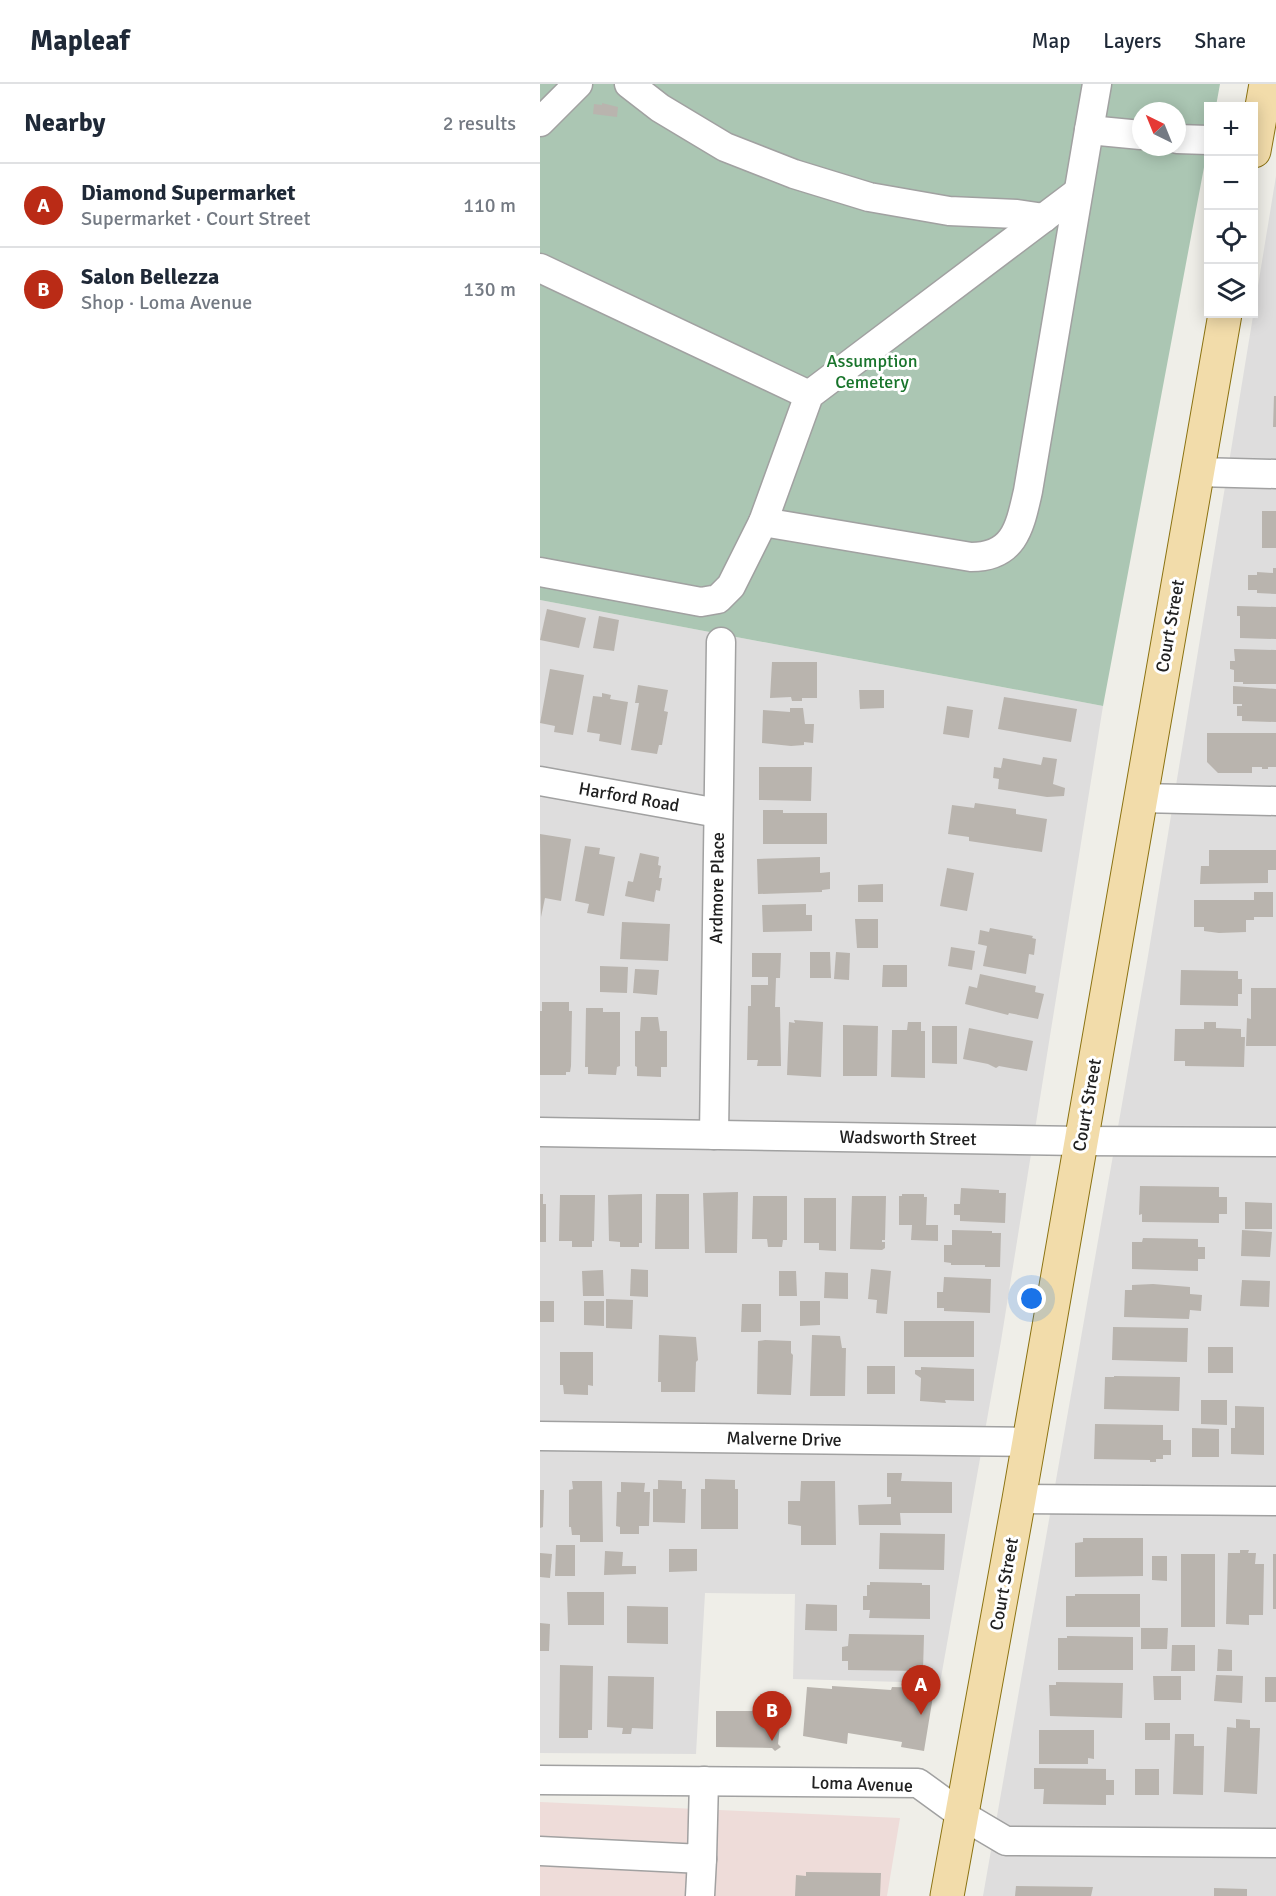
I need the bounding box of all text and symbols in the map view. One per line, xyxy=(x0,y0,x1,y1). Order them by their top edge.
text: Mapleaf xyxy=(30,24,130,58)
text: Map xyxy=(1032,28,1070,54)
text: Layers xyxy=(1103,28,1161,54)
text: Share xyxy=(1194,28,1246,54)
north arrow xyxy=(1132,102,1186,156)
map controls xyxy=(1204,102,1258,318)
button: + xyxy=(1204,102,1258,156)
text: Nearby xyxy=(24,107,105,139)
text: 2 results xyxy=(443,111,516,136)
button: − xyxy=(1204,156,1258,210)
text: Diamond Supermarket xyxy=(81,179,295,206)
text: A xyxy=(37,193,50,218)
text: 110 m xyxy=(463,193,516,218)
text: Supermarket · Court Street xyxy=(81,206,311,231)
button: locate xyxy=(1204,210,1258,264)
text: Salon Bellezza xyxy=(81,263,219,290)
button: layers xyxy=(1204,264,1258,318)
text: B xyxy=(37,277,50,302)
text: 130 m xyxy=(463,277,516,302)
text: Shop · Loma Avenue xyxy=(81,290,252,315)
park label: Assumption Cemetery xyxy=(827,350,918,393)
street label: Court Street xyxy=(1151,578,1189,674)
street label: Harford Road xyxy=(577,777,681,817)
street label: Ardmore Place xyxy=(705,832,729,944)
street label: Court Street xyxy=(1068,1057,1106,1153)
street label: Wadsworth Street xyxy=(839,1126,977,1150)
your location xyxy=(1017,1284,1046,1313)
street label: Malverne Drive xyxy=(726,1427,842,1451)
street label: Court Street xyxy=(985,1536,1023,1632)
pin: A xyxy=(902,1666,940,1715)
pin: B xyxy=(752,1692,792,1741)
street label: Loma Avenue xyxy=(811,1771,913,1797)

